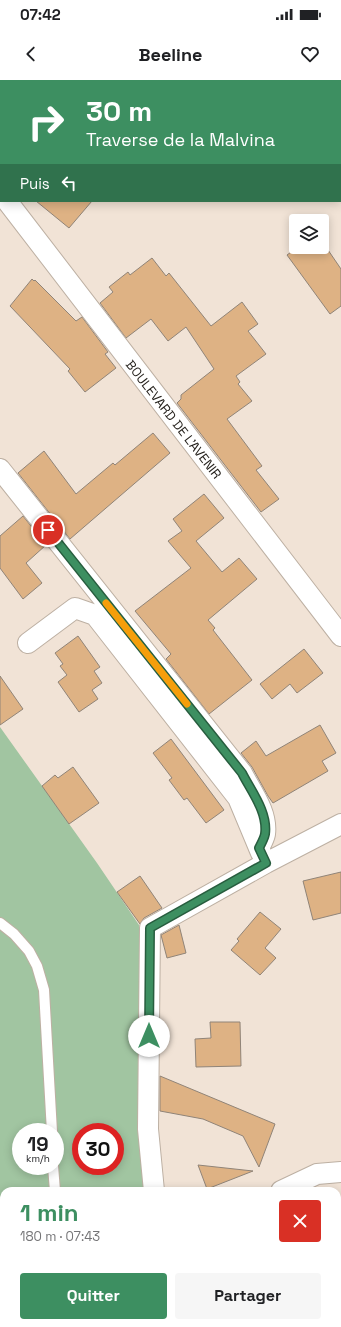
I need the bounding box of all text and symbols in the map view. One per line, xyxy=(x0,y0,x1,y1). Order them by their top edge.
text: 07:42 xyxy=(20,5,61,24)
icon: back xyxy=(20,43,42,65)
text: Beeline xyxy=(139,43,202,66)
icon: heart xyxy=(299,43,321,65)
text: 30 m xyxy=(86,93,152,129)
icon: right xyxy=(20,96,72,148)
text: Traverse de la Malvina xyxy=(86,128,275,151)
icon: left xyxy=(58,172,80,194)
text: Puis xyxy=(20,174,50,193)
map controls xyxy=(289,214,329,254)
button: layers xyxy=(289,214,329,254)
street label: BOULEVARD DE L'AVENIR xyxy=(122,357,225,482)
pin xyxy=(31,513,65,547)
icon: arrive xyxy=(37,519,59,541)
position arrow xyxy=(128,1015,170,1057)
speed limit sign: 30 xyxy=(72,1123,124,1175)
text: 19 xyxy=(27,1131,49,1157)
text: km/h xyxy=(26,1152,50,1165)
text: 1 min xyxy=(20,1197,79,1228)
button: close xyxy=(279,1200,321,1242)
text: 180 m · 07:43 xyxy=(20,1228,100,1245)
button: Quitter xyxy=(20,1273,167,1319)
button: Partager xyxy=(175,1273,321,1319)

